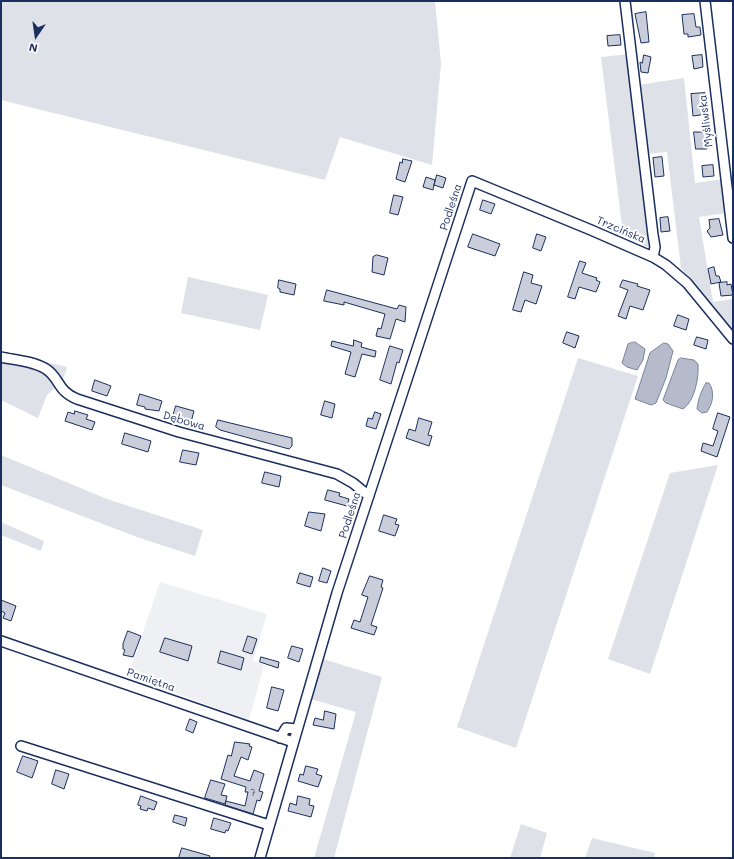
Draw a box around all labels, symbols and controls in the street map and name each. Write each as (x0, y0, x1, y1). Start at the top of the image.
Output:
north arrow (16, 16, 56, 56)
text: N (27, 40, 39, 56)
street label: Myśliwska (696, 94, 716, 148)
street label: Podleśna (437, 182, 465, 232)
street label: Trzcińska (595, 214, 647, 246)
street label: Dębowa (161, 409, 207, 433)
street label: Podleśna (336, 490, 364, 540)
street label: Pamiętna (125, 666, 177, 694)
house number: 7 (250, 788, 256, 798)

